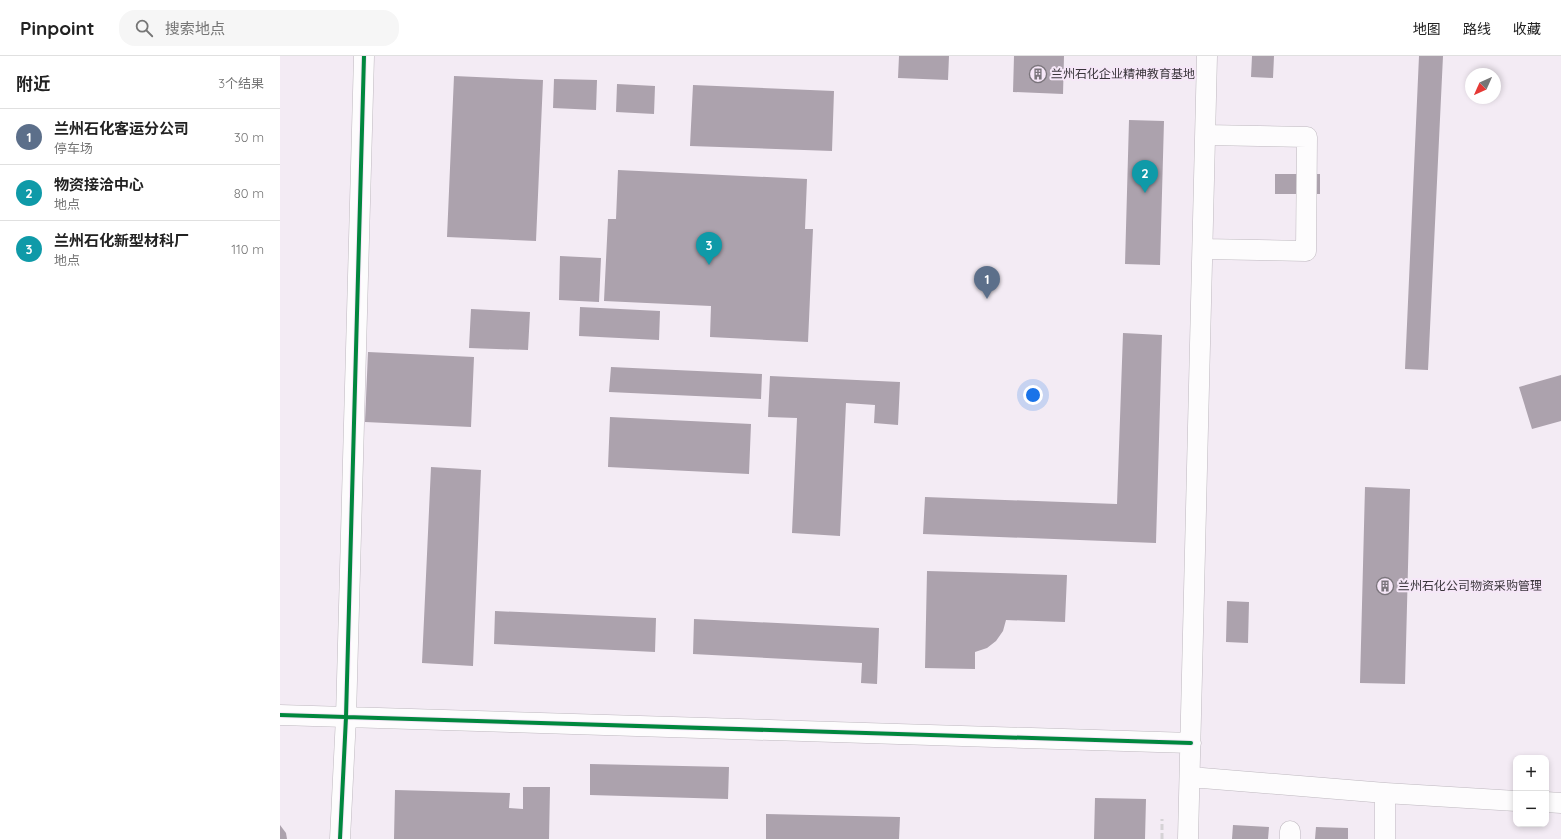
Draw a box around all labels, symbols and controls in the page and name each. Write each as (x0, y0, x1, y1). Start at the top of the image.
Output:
search box (119, 10, 399, 46)
text: Pinpoint (20, 16, 95, 40)
icon: search (133, 17, 155, 39)
text: 搜索地点 (165, 19, 225, 38)
text: 地图 (1413, 20, 1441, 38)
text: 路线 (1463, 20, 1491, 38)
text: 收藏 (1513, 20, 1541, 38)
building icon: 兰州石化企业精神教育基地 (1028, 64, 1048, 84)
place label: 兰州石化企业精神教育基地 (1051, 66, 1195, 81)
north arrow (1465, 68, 1501, 104)
text: 附近 (16, 73, 50, 94)
text: 3个结果 (218, 75, 264, 91)
text: 兰州石化客运分公司 (54, 119, 189, 138)
text: 1 (26, 129, 32, 145)
text: 30 m (234, 129, 264, 145)
text: 停车场 (54, 140, 93, 156)
pin: 2 (1132, 160, 1158, 193)
text: 物资接洽中心 (54, 175, 144, 194)
text: 2 (25, 185, 33, 201)
text: 80 m (234, 185, 264, 201)
text: 地点 (54, 196, 80, 212)
text: 兰州石化新型材科厂 (54, 231, 189, 250)
pin: 3 (696, 232, 722, 265)
text: 3 (26, 241, 32, 257)
text: 110 m (231, 241, 264, 257)
text: 地点 (54, 252, 80, 268)
pin: 1 (974, 266, 1000, 299)
your location (1023, 385, 1043, 405)
building icon: 兰州石化公司物资采购管理 (1375, 576, 1395, 596)
place label: 兰州石化公司物资采购管理 (1398, 578, 1542, 593)
map controls (1513, 755, 1549, 827)
button: + (1513, 755, 1549, 791)
button: − (1513, 791, 1549, 827)

